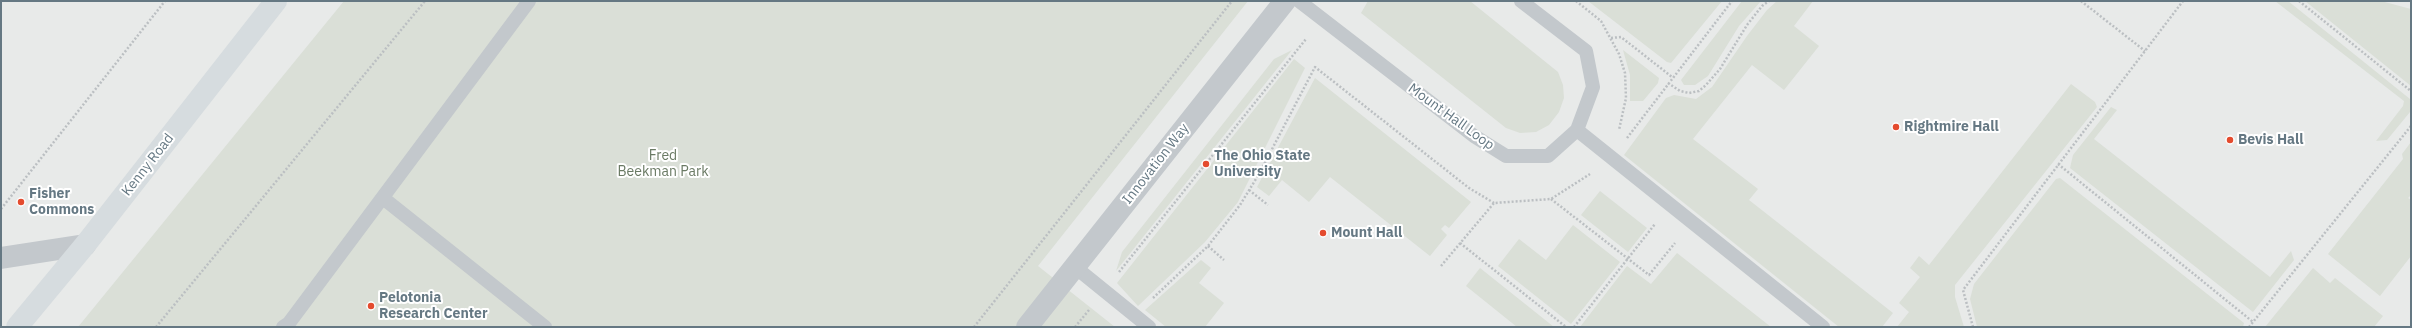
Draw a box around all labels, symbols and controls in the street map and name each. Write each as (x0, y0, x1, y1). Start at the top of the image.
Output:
street label: Mount Hall Loop (1405, 80, 1497, 154)
place label: Rightmire Hall (1904, 119, 1999, 135)
street label: Innovation Way (1119, 120, 1193, 208)
marker: Rightmire Hall (1891, 122, 1901, 132)
street label: Kenny Road (118, 130, 178, 200)
place label: Bevis Hall (2238, 132, 2303, 148)
marker: Bevis Hall (2225, 135, 2235, 145)
park label: Fred Beekman Park (617, 148, 709, 180)
place label: The Ohio State University (1214, 148, 1310, 180)
marker: The Ohio State University (1201, 159, 1211, 169)
place label: Fisher Commons (29, 186, 94, 218)
marker: Fisher Commons (16, 197, 26, 207)
place label: Mount Hall (1331, 225, 1402, 241)
marker: Mount Hall (1318, 228, 1328, 238)
place label: Pelotonia Research Center (379, 290, 488, 322)
marker: Pelotonia Research Center (366, 301, 376, 311)

